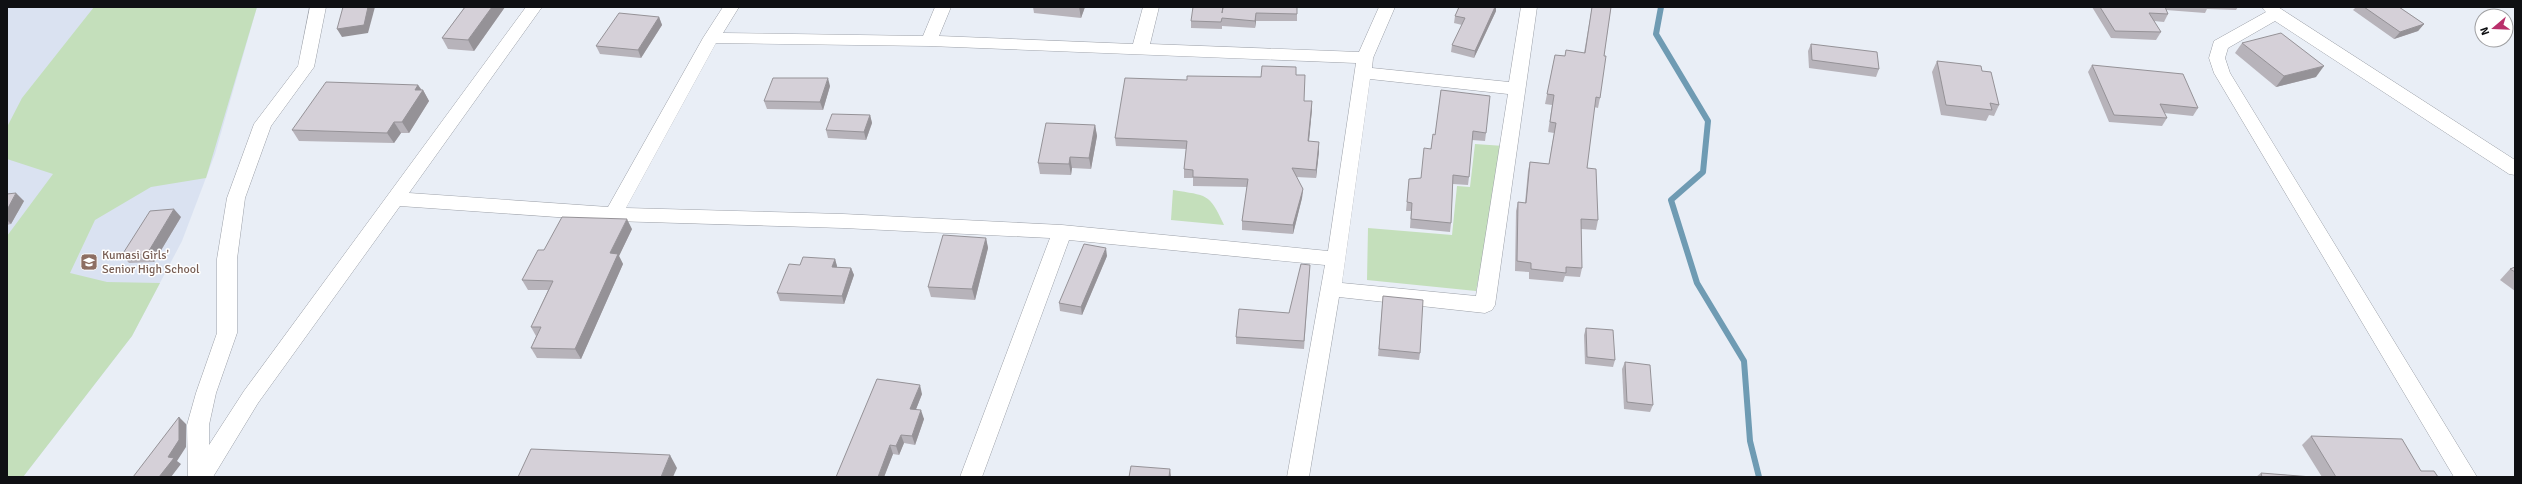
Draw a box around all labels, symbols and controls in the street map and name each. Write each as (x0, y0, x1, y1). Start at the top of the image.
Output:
north arrow (2474, 8, 2514, 48)
text: N (2478, 25, 2492, 37)
place label: Kumasi Girls' Senior High School (102, 248, 200, 277)
school or university icon: Kumasi Girls' Senior High School (79, 252, 99, 272)

